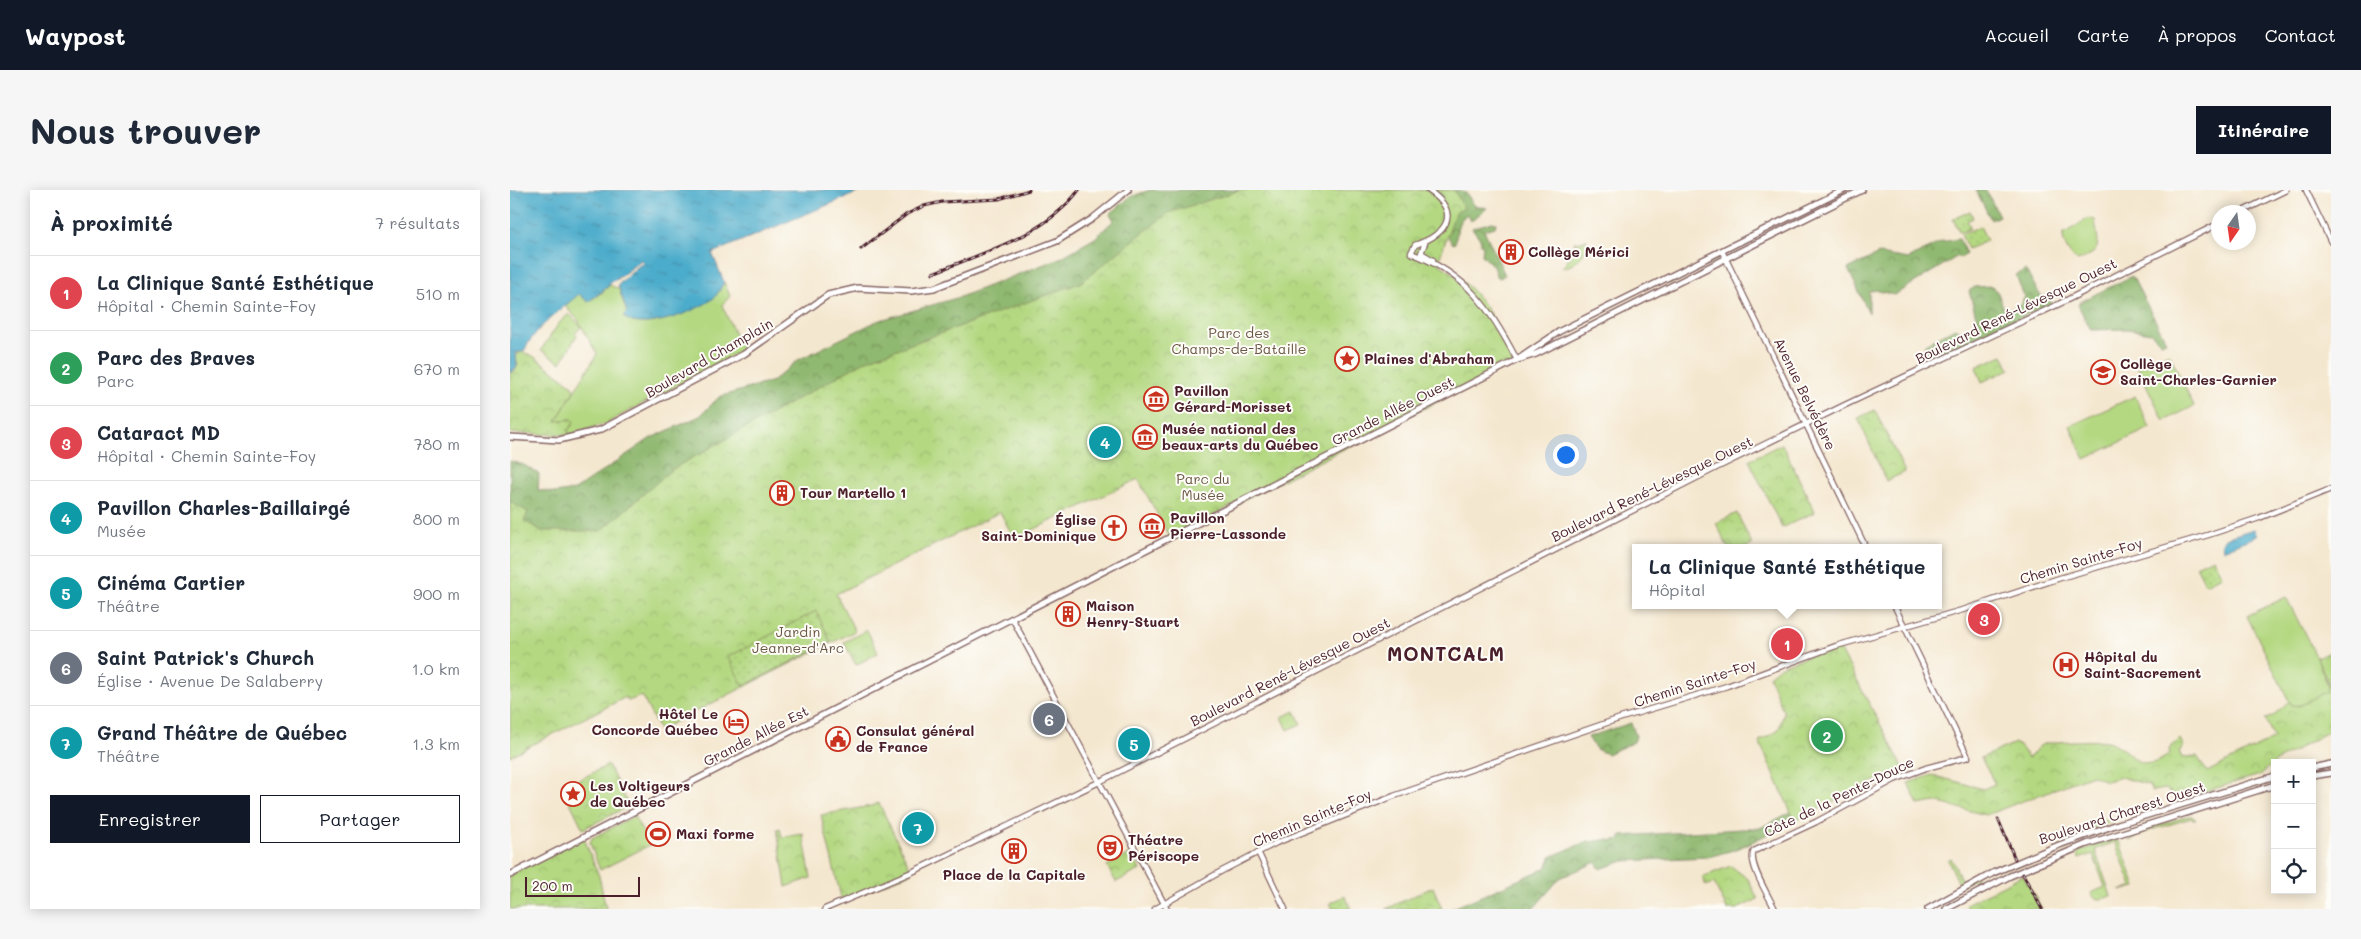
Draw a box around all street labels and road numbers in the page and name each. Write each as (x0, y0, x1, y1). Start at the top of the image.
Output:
street label: Boulevard René-Lévesque Ouest (1912, 253, 2120, 368)
street label: Boulevard Champlain (642, 313, 776, 402)
street label: Avenue Belvédère (1770, 334, 1841, 453)
street label: Grande Allée Ouest (1328, 371, 1457, 450)
street label: Boulevard René-Lévesque Ouest (1548, 431, 1756, 546)
street label: Chemin Sainte-Foy (2017, 533, 2144, 588)
street label: Boulevard René-Lévesque Ouest (1187, 613, 1393, 730)
street label: Chemin Sainte-Foy (1631, 654, 1758, 711)
street label: Grande Allée Est (700, 701, 812, 770)
street label: Côte de la Pente-Douce (1761, 752, 1917, 841)
street label: Boulevard Charest Ouest (2036, 777, 2207, 848)
street label: Chemin Sainte-Foy (1250, 784, 1374, 851)

